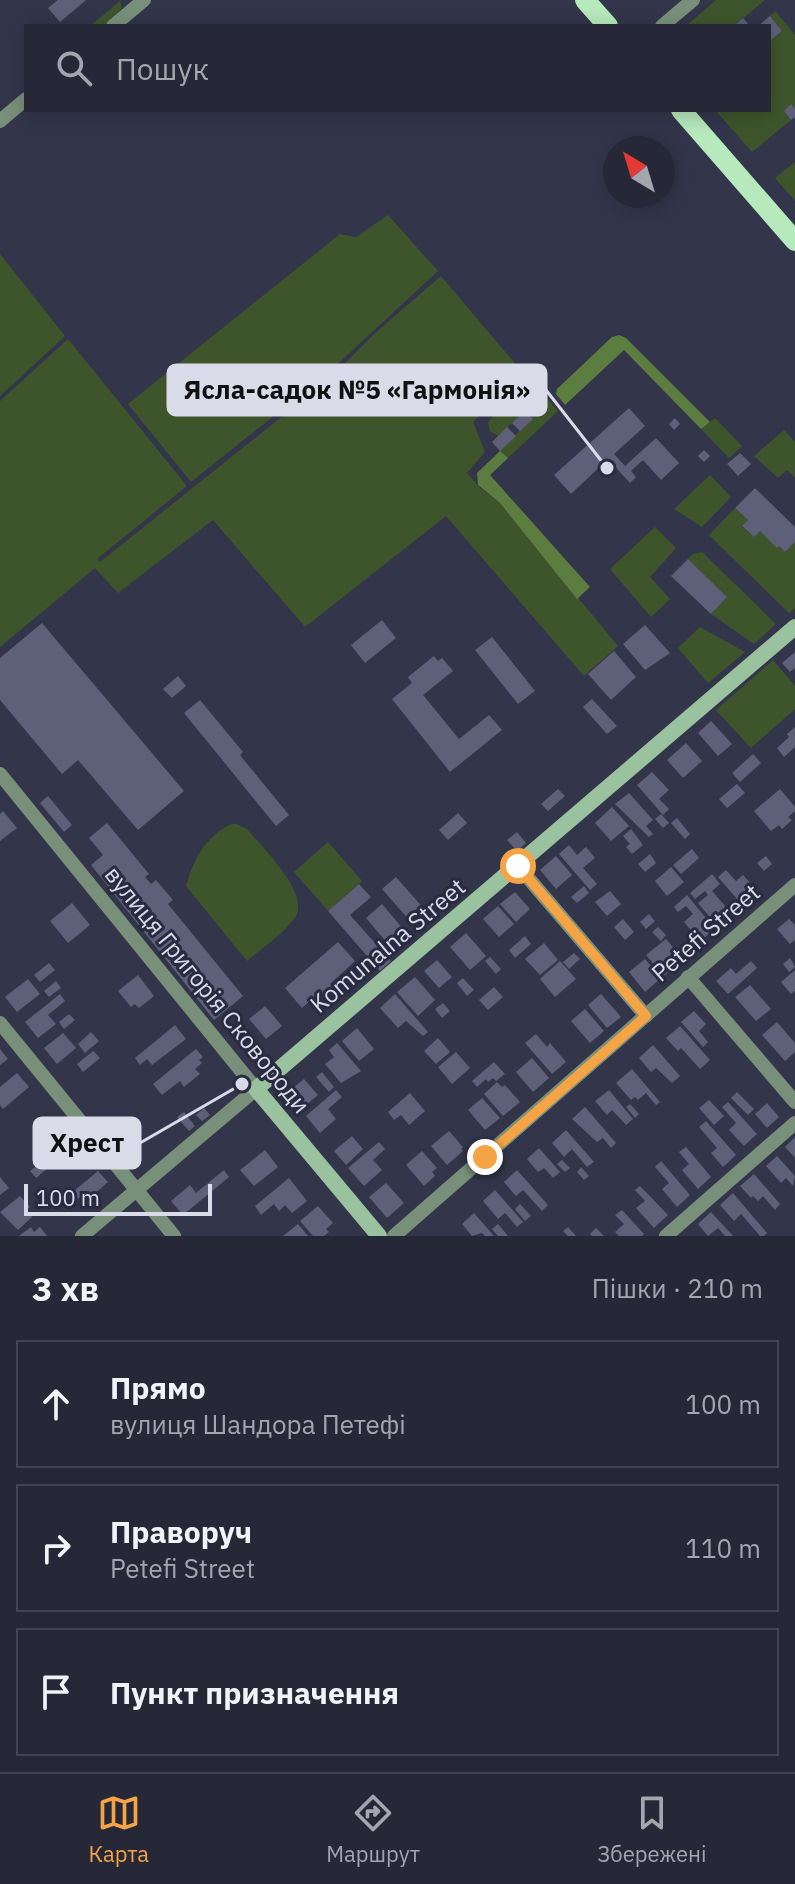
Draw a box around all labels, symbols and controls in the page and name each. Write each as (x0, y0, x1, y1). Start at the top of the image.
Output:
search box (24, 24, 771, 112)
icon: search (52, 46, 96, 90)
text: Пошук (116, 49, 209, 88)
north arrow (603, 136, 675, 208)
callout: Ясла-садок №5 «Гармонія» (168, 365, 546, 415)
text: Ясла-садок №5 «Гармонія» (184, 372, 530, 406)
route start (500, 848, 536, 884)
street label: вулиця Григорія Сковороди (98, 859, 318, 1120)
street label: Komunalna Street (303, 871, 472, 1020)
street label: Petefi Street (644, 876, 766, 988)
callout: Хрест (34, 1118, 140, 1168)
text: Хрест (50, 1125, 124, 1159)
route end (467, 1139, 503, 1175)
scale bar (24, 1180, 212, 1216)
text: 100 m (36, 1183, 100, 1212)
text: 3 хв (32, 1266, 99, 1310)
text: Пішки · 210 m (592, 1271, 763, 1305)
text: Прямо (110, 1368, 206, 1407)
icon: ahead (34, 1382, 78, 1426)
text: 100 m (685, 1387, 761, 1421)
text: вулиця Шандора Петефі (110, 1407, 406, 1441)
text: Праворуч (110, 1512, 252, 1551)
icon: right (34, 1526, 78, 1570)
text: 110 m (685, 1531, 761, 1565)
text: Petefi Street (110, 1551, 255, 1585)
icon: arrive (34, 1670, 78, 1714)
text: Пункт призначення (110, 1673, 399, 1712)
tab: Карта (89, 1791, 149, 1868)
tab: Маршрут (326, 1791, 420, 1868)
tab: Збережені (597, 1791, 706, 1868)

